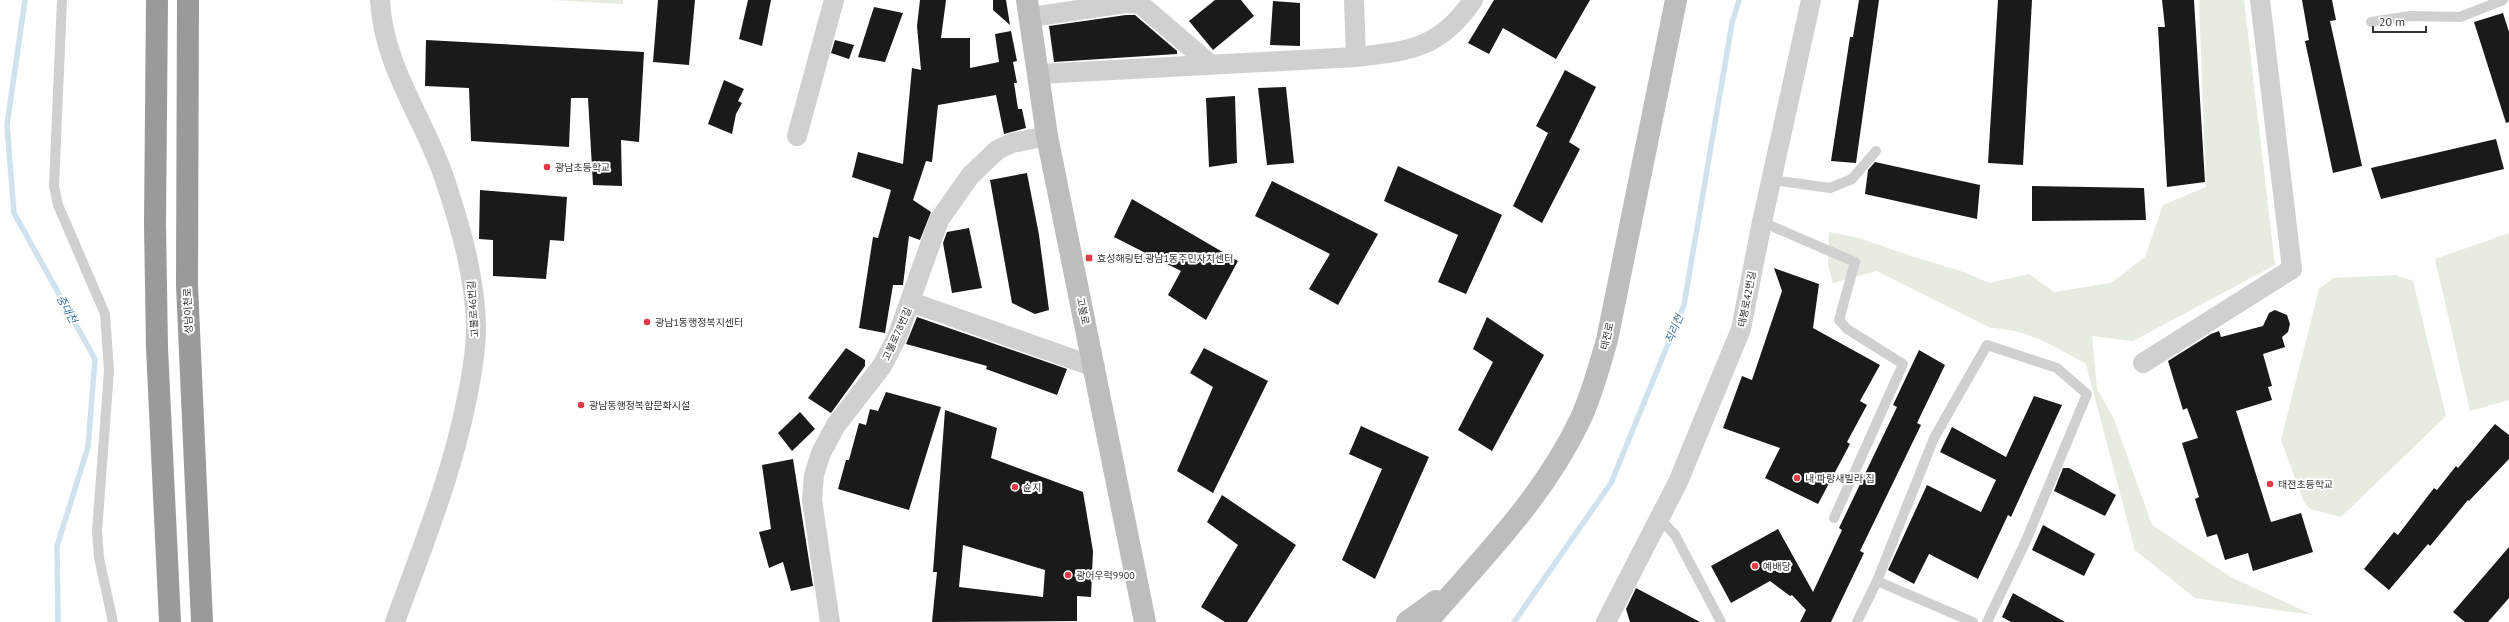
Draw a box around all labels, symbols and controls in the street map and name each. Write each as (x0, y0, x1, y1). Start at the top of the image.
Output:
scale bar (2373, 8, 2426, 34)
text: 20 m (2379, 14, 2405, 29)
place label: 광남초등학교 (555, 161, 610, 174)
marker: 광남초등학교 (542, 162, 552, 172)
place label: 효성해링턴.광남1동주민자치센터 (1097, 252, 1233, 265)
marker: 효성해링턴.광남1동주민자치센터 (1084, 253, 1094, 263)
street label: 태봉로42번길 (1735, 270, 1759, 328)
street label: 고불로46번길 (465, 280, 481, 338)
street label: 성남이천로 (181, 288, 195, 334)
water label: 중대천 (54, 292, 81, 327)
street label: 고불로 (1074, 296, 1092, 326)
street label: 고불로78번길 (879, 305, 915, 363)
water label: 직리천 (1662, 311, 1687, 346)
place label: 광남1동행정복지센터 (655, 316, 743, 329)
marker: 광남1동행정복지센터 (642, 317, 652, 327)
street label: 태전로 (1598, 321, 1616, 351)
place label: 광남동행정복합문화시설 (589, 399, 690, 412)
marker: 광남동행정복합문화시설 (576, 400, 586, 410)
place label: 내 파랑새빌라 집 (1805, 472, 1875, 485)
marker: 내 파랑새빌라 집 (1792, 473, 1802, 483)
place label: 태전초등학교 (2278, 478, 2333, 491)
marker: 태전초등학교 (2265, 479, 2275, 489)
place label: 슌지 (1023, 481, 1041, 494)
marker: 슌지 (1010, 482, 1020, 492)
place label: 예배당 (1763, 560, 1791, 573)
marker: 예배당 (1750, 561, 1760, 571)
place label: 광어우럭9900 (1076, 569, 1135, 582)
marker: 광어우럭9900 (1063, 570, 1073, 580)

